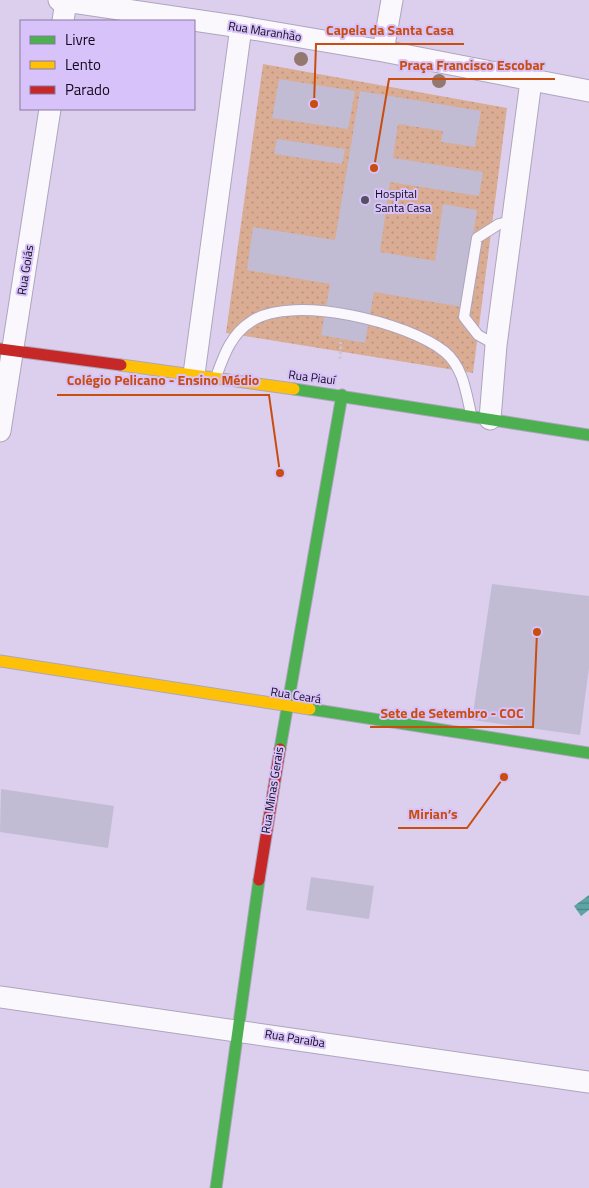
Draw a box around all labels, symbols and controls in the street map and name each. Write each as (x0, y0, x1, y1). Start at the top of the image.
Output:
callout: Capela da Santa Casa (316, 15, 464, 44)
street label: Rua Maranhão (227, 16, 303, 46)
text: Capela da Santa Casa (326, 19, 454, 40)
legend (20, 20, 195, 110)
text: Livre (65, 28, 95, 51)
callout: Praça Francisco Escobar (389, 50, 555, 79)
text: Lento (65, 53, 101, 76)
text: Praça Francisco Escobar (399, 54, 545, 75)
text: Parado (65, 78, 110, 101)
place label: Hospital Santa Casa (375, 184, 431, 217)
marker: Hospital Santa Casa (359, 194, 371, 206)
street label: Rua Goiás (12, 243, 38, 296)
street label: Rua Piauí (287, 365, 338, 389)
callout: Colégio Pelicano - Ensino Médio (57, 366, 269, 395)
text: Colégio Pelicano - Ensino Médio (67, 369, 259, 390)
street label: Rua Ceará (269, 682, 323, 708)
callout: Sete de Setembro - COC (370, 698, 533, 727)
text: Sete de Setembro - COC (380, 702, 524, 723)
street label: Rua Minas Gerais (256, 745, 288, 835)
callout: Mirian’s (398, 799, 467, 828)
text: Mirian’s (408, 803, 458, 824)
street label: Rua Paraíba (264, 1024, 326, 1052)

